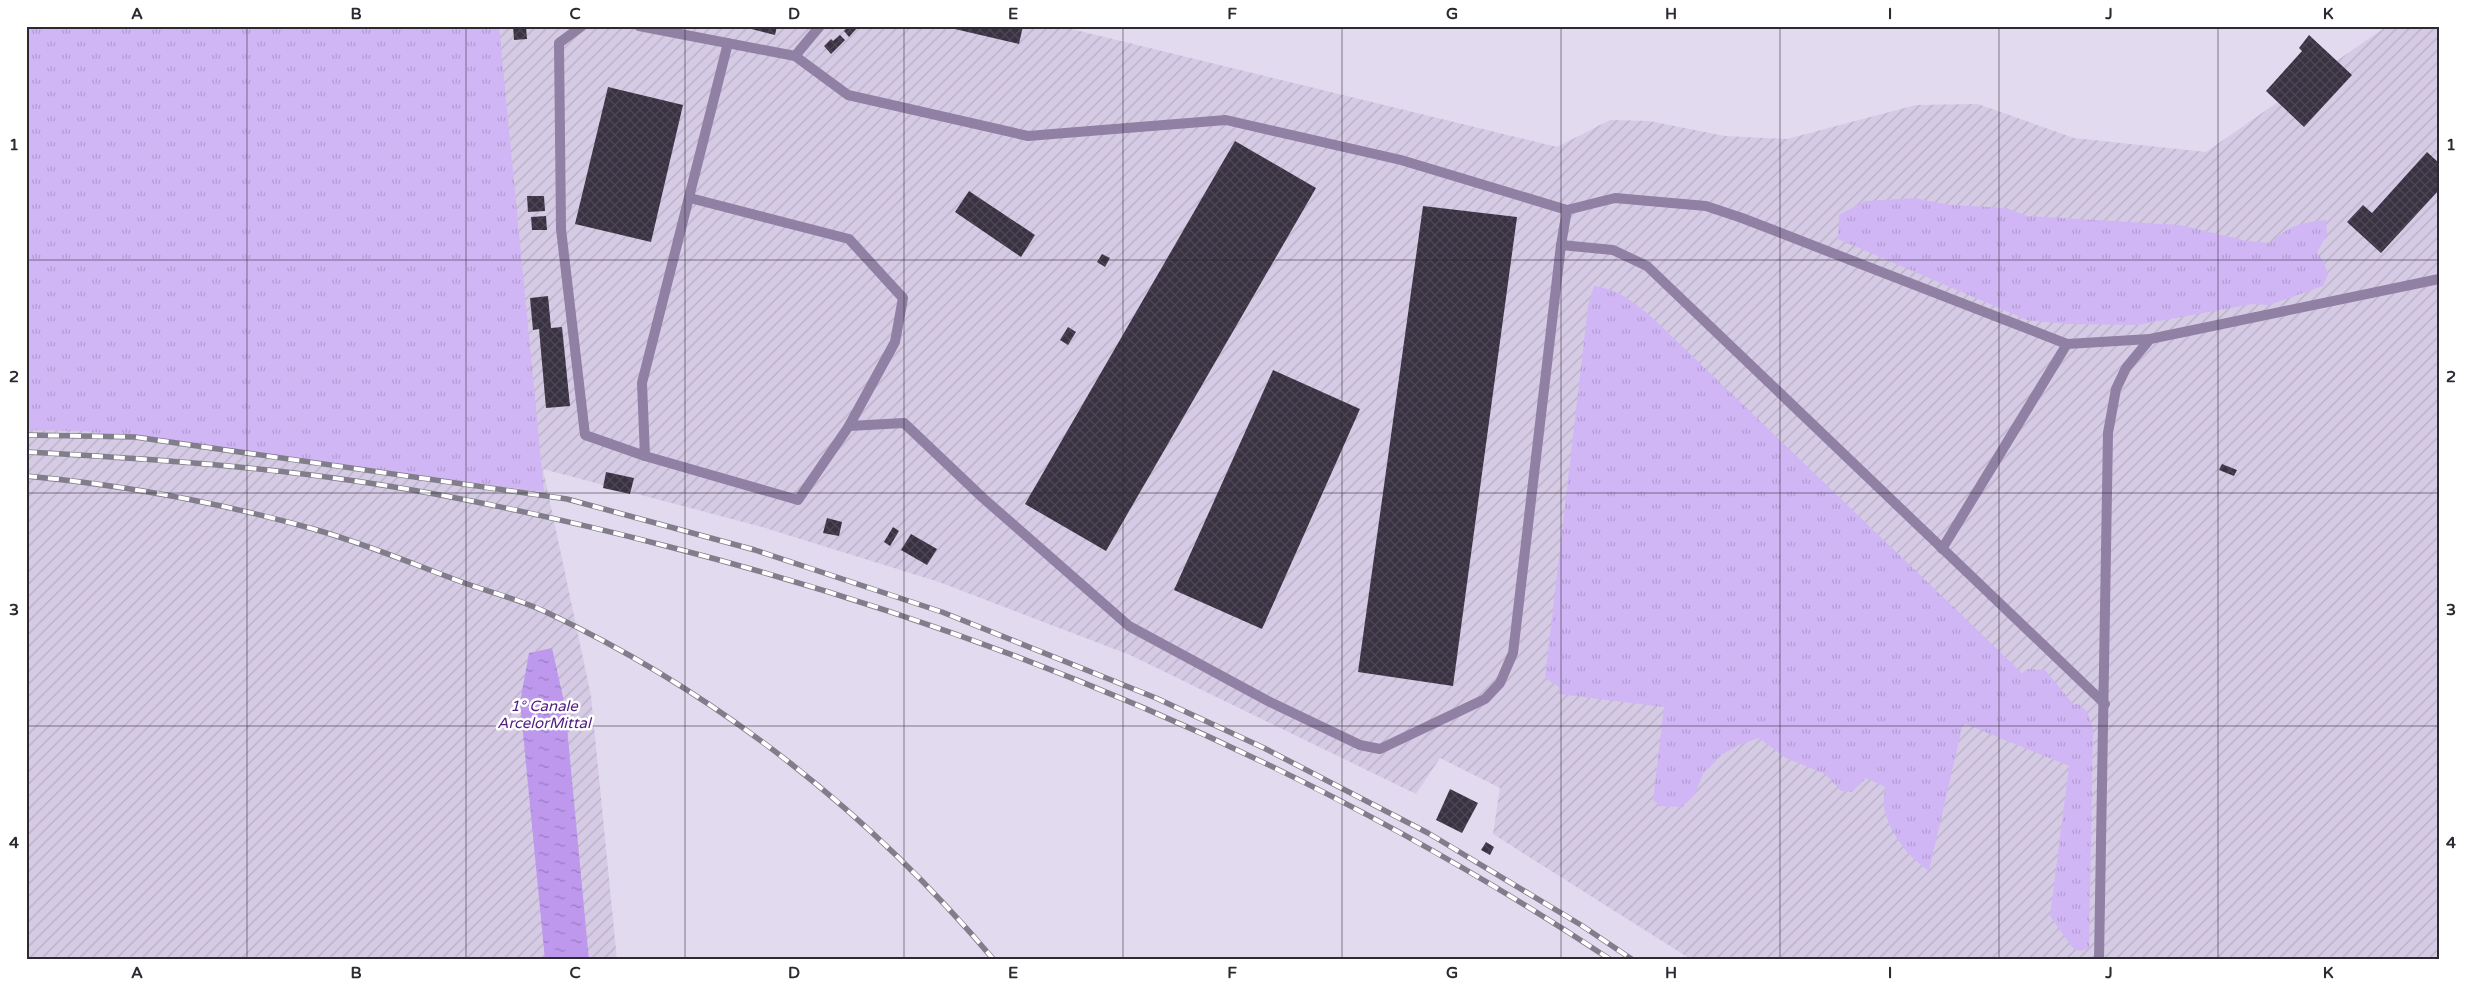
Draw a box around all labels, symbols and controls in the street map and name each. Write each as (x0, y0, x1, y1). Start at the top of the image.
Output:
text: A (131, 4, 143, 24)
text: B (350, 4, 362, 24)
text: C (569, 4, 581, 24)
text: D (788, 4, 800, 24)
text: E (1008, 4, 1018, 24)
text: F (1227, 4, 1237, 24)
text: G (1446, 4, 1458, 24)
text: H (1665, 4, 1677, 24)
text: I (1888, 4, 1892, 24)
text: J (2104, 4, 2113, 24)
text: K (2323, 4, 2334, 24)
text: 1 (9, 135, 19, 155)
text: 1 (2446, 135, 2456, 155)
text: 2 (9, 367, 19, 387)
text: 2 (2446, 367, 2456, 387)
text: 3 (9, 600, 19, 620)
text: 3 (2446, 600, 2456, 620)
water label: 1° Canale ArcelorMittal (497, 697, 593, 732)
text: 4 (9, 833, 19, 853)
text: 4 (2446, 833, 2456, 853)
text: A (131, 963, 143, 983)
text: B (350, 963, 362, 983)
text: C (569, 963, 581, 983)
text: D (788, 963, 800, 983)
text: E (1008, 963, 1018, 983)
text: F (1227, 963, 1237, 983)
text: G (1446, 963, 1458, 983)
text: H (1665, 963, 1677, 983)
text: I (1888, 963, 1892, 983)
text: J (2104, 963, 2113, 983)
text: K (2323, 963, 2334, 983)

